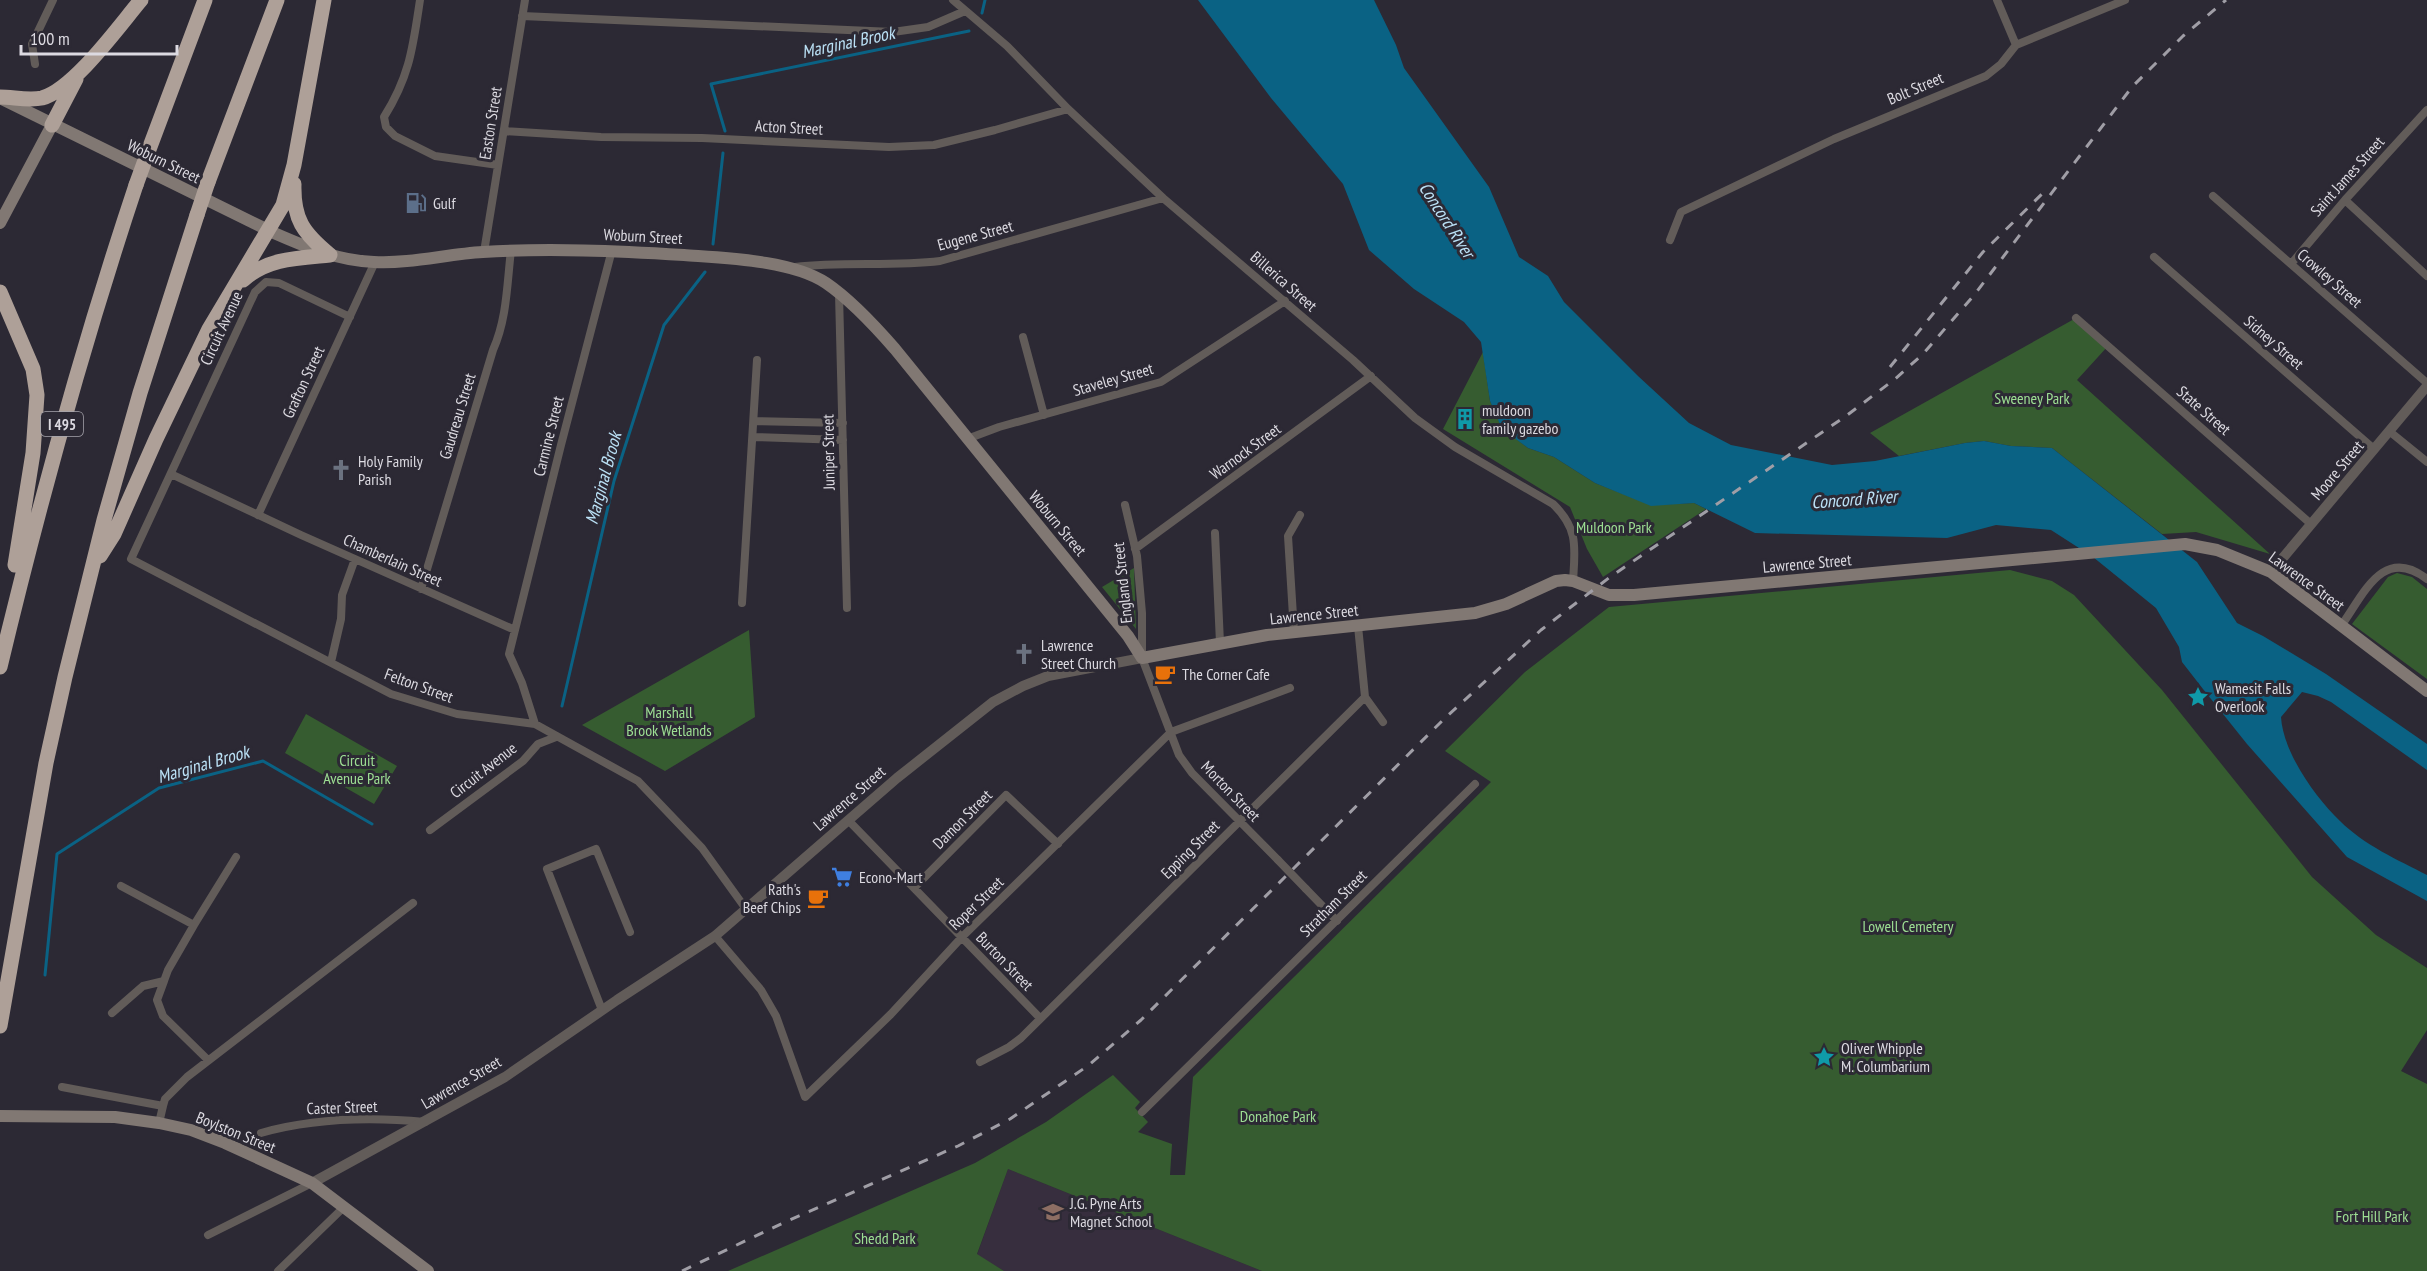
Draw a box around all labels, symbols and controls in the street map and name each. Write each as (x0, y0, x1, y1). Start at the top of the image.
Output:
scale bar (21, 18, 177, 56)
water label: Marginal Brook (799, 21, 898, 63)
text: 100 m (30, 27, 70, 50)
street label: Bolt Street (1884, 67, 1947, 109)
street label: Easton Street (474, 85, 506, 161)
street label: Acton Street (755, 115, 824, 139)
street label: Saint James Street (2306, 131, 2389, 220)
street label: Woburn Street (124, 135, 204, 188)
water label: Concord River (1414, 178, 1482, 265)
fuel station icon: Gulf (404, 191, 428, 215)
place label: Gulf (433, 193, 457, 213)
street label: Eugene Street (935, 215, 1016, 255)
street label: Woburn Street (603, 224, 684, 248)
street label: Crowley Street (2293, 244, 2367, 312)
street label: Billerica Street (1247, 247, 1322, 316)
street label: Circuit Avenue (195, 288, 247, 368)
street label: Sidney Street (2240, 311, 2308, 374)
street label: Grafton Street (278, 342, 329, 421)
street label: Staveley Street (1071, 358, 1156, 400)
street label: Gaudreau Street (434, 370, 480, 461)
street label: State Street (2173, 381, 2236, 439)
park label: Sweeney Park (1994, 388, 2070, 408)
street label: Carmine Street (528, 393, 568, 478)
place label: muldoon family gazebo (1482, 400, 1559, 438)
building icon: muldoon family gazebo (1453, 407, 1477, 431)
road number: I 495 (41, 412, 83, 436)
street label: Juniper Street (817, 413, 839, 491)
street label: Warnock Street (1206, 418, 1285, 483)
water label: Marginal Brook (580, 428, 627, 527)
street label: Moore Street (2306, 436, 2368, 504)
place label: Holy Family Parish (358, 451, 423, 489)
church icon: Holy Family Parish (329, 458, 353, 482)
water label: Concord River (1810, 484, 1901, 513)
street label: Woburn Street (1025, 486, 1091, 560)
park label: Muldoon Park (1576, 517, 1653, 537)
street label: Chamberlain Street (340, 529, 446, 591)
street label: England Street (1108, 541, 1136, 625)
street label: Lawrence Street (2265, 547, 2349, 616)
street label: Lawrence Street (1762, 549, 1853, 577)
street label: Lawrence Street (1269, 599, 1360, 629)
place label: Lawrence Street Church (1041, 635, 1116, 673)
church icon: Lawrence Street Church (1012, 642, 1036, 666)
cafe icon: The Corner Cafe (1153, 662, 1177, 686)
street label: Felton Street (382, 663, 457, 707)
place label: The Corner Cafe (1182, 664, 1270, 684)
place label: Wamesit Falls Overlook (2215, 678, 2291, 716)
place icon: Wamesit Falls Overlook (2186, 685, 2210, 709)
park label: Marshall Brook Wetlands (626, 702, 712, 740)
street label: Circuit Avenue (446, 738, 520, 802)
water label: Marginal Brook (154, 739, 253, 788)
park label: Circuit Avenue Park (323, 750, 392, 788)
street label: Morton Street (1197, 757, 1265, 826)
street label: Lawrence Street (809, 761, 890, 835)
street label: Damon Street (928, 785, 996, 853)
street label: Epping Street (1157, 815, 1224, 882)
supermarket icon: Econo-Mart (830, 865, 854, 889)
street label: Stratham Street (1295, 865, 1371, 941)
place label: Econo-Mart (859, 867, 923, 887)
street label: Roper Street (944, 872, 1008, 934)
place label: Rath's Beef Chips (743, 879, 801, 917)
cafe icon: Rath's Beef Chips (806, 886, 830, 910)
park label: Lowell Cemetery (1862, 916, 1954, 936)
street label: Burton Street (972, 927, 1038, 995)
place label: Oliver Whipple M. Columbarium (1841, 1038, 1930, 1076)
place icon: Oliver Whipple M. Columbarium (1812, 1045, 1836, 1069)
street label: Lawrence Street (418, 1051, 505, 1113)
street label: Caster Street (306, 1096, 378, 1118)
park label: Donahoe Park (1240, 1106, 1317, 1126)
street label: Boylston Street (193, 1107, 279, 1157)
place label: J.G. Pyne Arts Magnet School (1069, 1193, 1152, 1231)
school or university icon: J.G. Pyne Arts Magnet School (1041, 1200, 1065, 1224)
park label: Fort Hill Park (2336, 1206, 2409, 1226)
park label: Shedd Park (854, 1228, 917, 1248)

